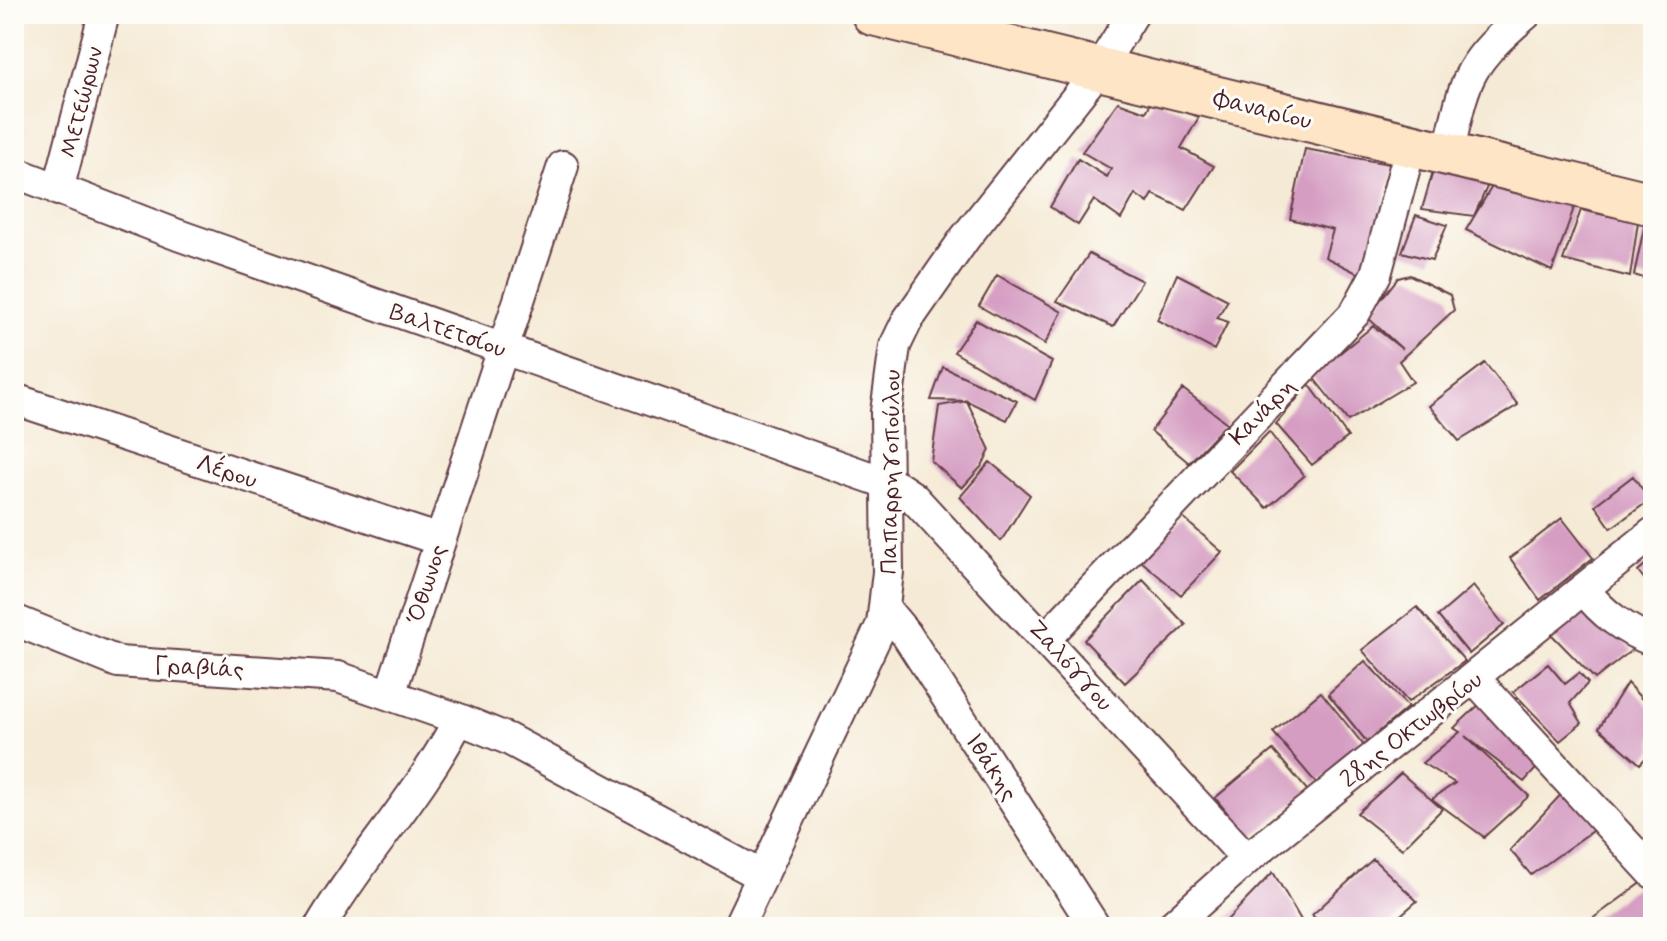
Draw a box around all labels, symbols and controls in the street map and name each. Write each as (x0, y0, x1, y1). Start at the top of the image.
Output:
street label: Μετεώρων (54, 43, 111, 161)
street label: Φαναρίου (1209, 83, 1315, 138)
street label: Βαλτετσίου (385, 297, 510, 366)
street label: Παπαρρηγοπούλου (874, 369, 909, 575)
street label: Κανάρη (1223, 371, 1303, 453)
street label: Λέρου (192, 447, 261, 497)
street label: Όθωνος (400, 541, 455, 628)
street label: Ζαλόγγου (1021, 614, 1119, 718)
street label: Γραβιάς (153, 651, 245, 686)
street label: 28ης Οκτωβρίου (1335, 665, 1489, 795)
street label: Ιθάκης (957, 728, 1024, 808)

